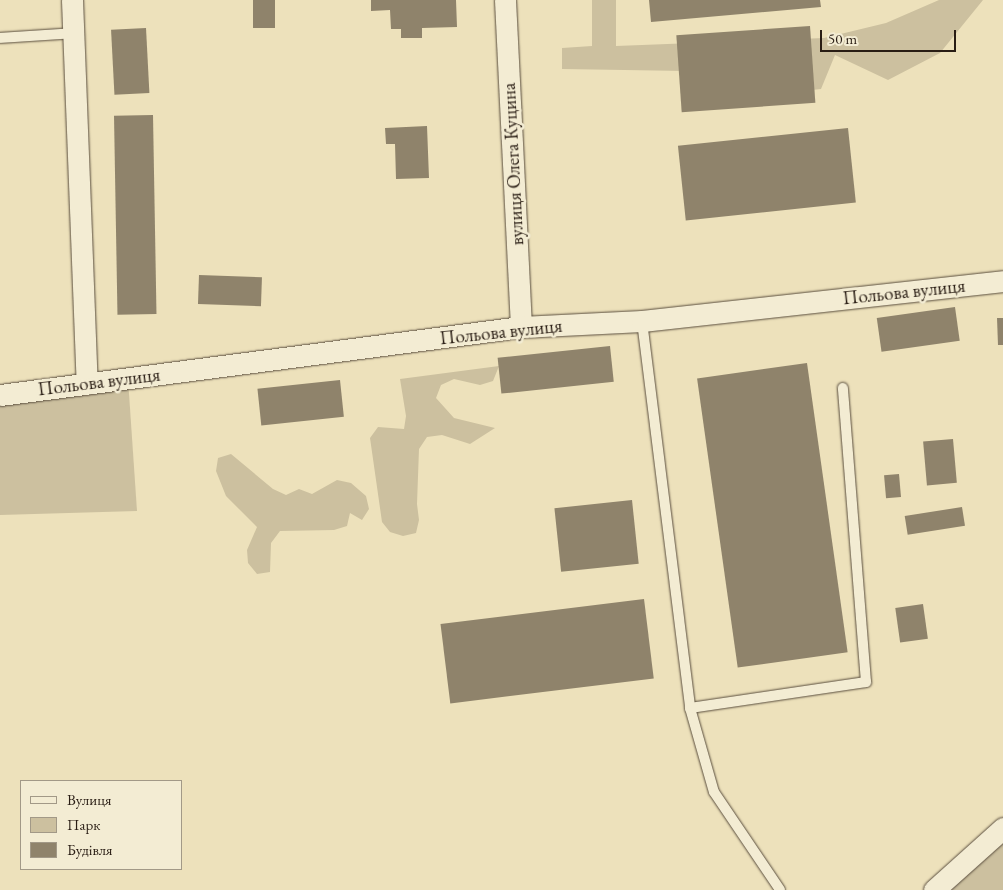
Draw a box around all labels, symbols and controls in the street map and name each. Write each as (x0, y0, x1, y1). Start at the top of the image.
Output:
scale bar (823, 20, 959, 52)
text: 50 m (828, 29, 857, 48)
street label: вулиця Олега Куцина (497, 82, 529, 246)
street label: Польова вулиця (841, 274, 967, 310)
street label: Польова вулиця (438, 314, 564, 350)
street label: Польова вулиця (36, 363, 162, 401)
legend (20, 780, 182, 870)
text: Вулиця (67, 790, 112, 809)
text: Парк (67, 815, 100, 834)
text: Будівля (67, 840, 113, 859)

